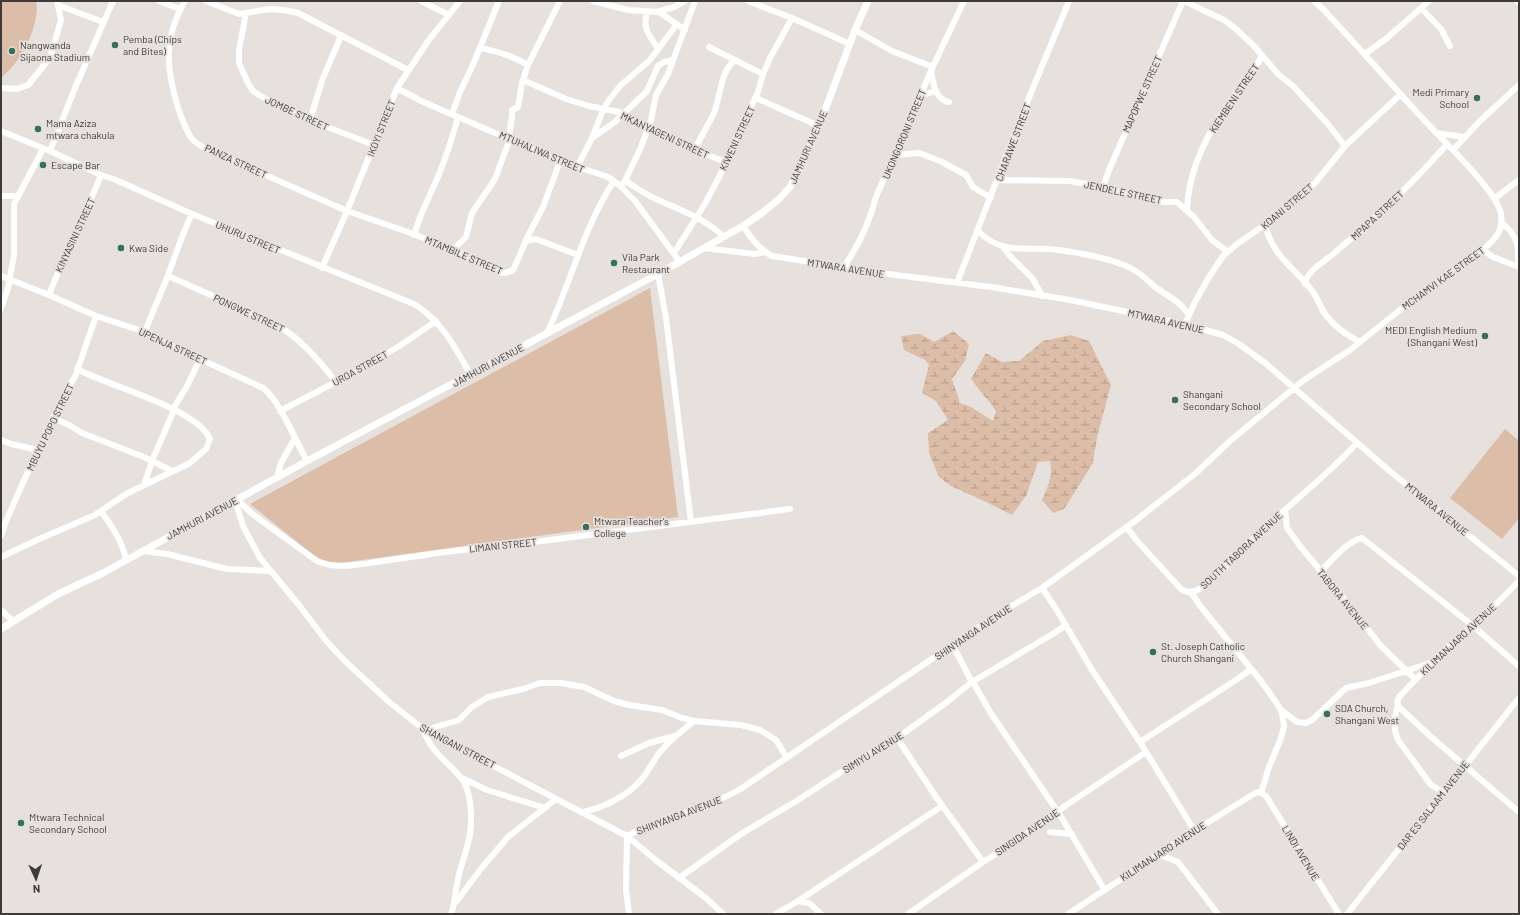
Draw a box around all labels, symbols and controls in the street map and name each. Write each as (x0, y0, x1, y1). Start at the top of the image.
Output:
place label: Pemba (Chips and Bites) (123, 33, 182, 57)
place label: Nangwanda Sijaona Stadium (20, 39, 90, 63)
marker: Pemba (Chips and Bites) (110, 40, 120, 50)
marker: Nangwanda Sijaona Stadium (7, 46, 17, 56)
street label: MAPOPWE STREET (1120, 53, 1165, 134)
street label: KIEMBENI STREET (1206, 61, 1262, 135)
place label: Medi Primary School (1412, 86, 1469, 110)
street label: UKONGORONI STREET (880, 87, 929, 181)
street label: JOMBE STREET (263, 93, 331, 133)
marker: Medi Primary School (1472, 93, 1482, 103)
street label: IKOYI STREET (364, 98, 398, 158)
street label: CHARAWE STREET (993, 101, 1034, 183)
street label: KIWENI STREET (717, 103, 757, 172)
street label: JAMHURI AVENUE (786, 108, 830, 186)
street label: MKANYAGENI STREET (619, 109, 711, 161)
place label: Mama Aziza mtwara chakula (46, 117, 114, 141)
marker: Mama Aziza mtwara chakula (33, 124, 43, 134)
street label: MTUHALIWA STREET (498, 129, 587, 176)
street label: PANZA STREET (203, 141, 269, 181)
place label: Escape Bar (51, 159, 100, 171)
marker: Escape Bar (38, 160, 48, 170)
street label: JENDELE STREET (1083, 178, 1163, 206)
street label: KOANI STREET (1258, 180, 1316, 231)
street label: MPAPA STREET (1348, 187, 1406, 243)
street label: KINYASINI STREET (52, 195, 98, 274)
street label: UHURU STREET (214, 218, 283, 256)
street label: MTAMBILE STREET (423, 233, 505, 277)
place label: Kwa Side (129, 242, 168, 254)
marker: Kwa Side (116, 243, 126, 253)
street label: MCHAMVI KAE STREET (1399, 244, 1487, 312)
place label: Vila Park Restaurant (622, 251, 670, 275)
street label: MTWARA AVENUE (807, 256, 885, 280)
marker: Vila Park Restaurant (609, 258, 619, 268)
street label: PONGWE STREET (212, 291, 287, 335)
street label: MTWARA AVENUE (1127, 306, 1205, 336)
place label: MEDI English Medium (Shangani West) (1385, 324, 1477, 348)
street label: UPENJA STREET (137, 325, 209, 367)
marker: MEDI English Medium (Shangani West) (1480, 331, 1490, 341)
street label: JAMHURI AVENUE (450, 341, 526, 389)
street label: UROA STREET (330, 348, 390, 388)
street label: MBUYU POPO STREET (24, 381, 76, 473)
place label: Shangani Secondary School (1183, 388, 1261, 412)
marker: Shangani Secondary School (1170, 395, 1180, 405)
street label: MTWARA AVENUE (1403, 480, 1471, 538)
street label: JAMHURI AVENUE (164, 494, 240, 542)
street label: SOUTH TABORA AVENUE (1198, 509, 1284, 591)
place label: Mtwara Teacher's College (594, 515, 669, 539)
marker: Mtwara Teacher's College (581, 522, 591, 532)
street label: LIMANI STREET (469, 535, 538, 555)
street label: TABORA AVENUE (1315, 566, 1371, 632)
street label: KILIMANJARO AVENUE (1417, 601, 1499, 677)
street label: SHINYANGA AVENUE (932, 602, 1014, 662)
place label: St. Joseph Catholic Church Shangani (1161, 640, 1245, 664)
marker: St. Joseph Catholic Church Shangani (1148, 647, 1158, 657)
place label: SDA Church, Shangani West (1335, 702, 1399, 726)
marker: SDA Church, Shangani West (1322, 709, 1332, 719)
street label: SHANGANI STREET (418, 721, 498, 771)
street label: SIMIYU AVENUE (841, 729, 905, 775)
street label: DAR ES SALAAM AVENUE (1394, 758, 1472, 852)
street label: SHINYANGA AVENUE (635, 793, 723, 837)
street label: SINGIDA AVENUE (993, 806, 1061, 858)
place label: Mtwara Technical Secondary School (29, 811, 107, 835)
marker: Mtwara Technical Secondary School (16, 818, 26, 828)
street label: KILIMANJARO AVENUE (1118, 819, 1208, 883)
street label: LINDI AVENUE (1280, 823, 1322, 883)
north arrow (16, 859, 56, 899)
text: N (33, 883, 41, 896)

